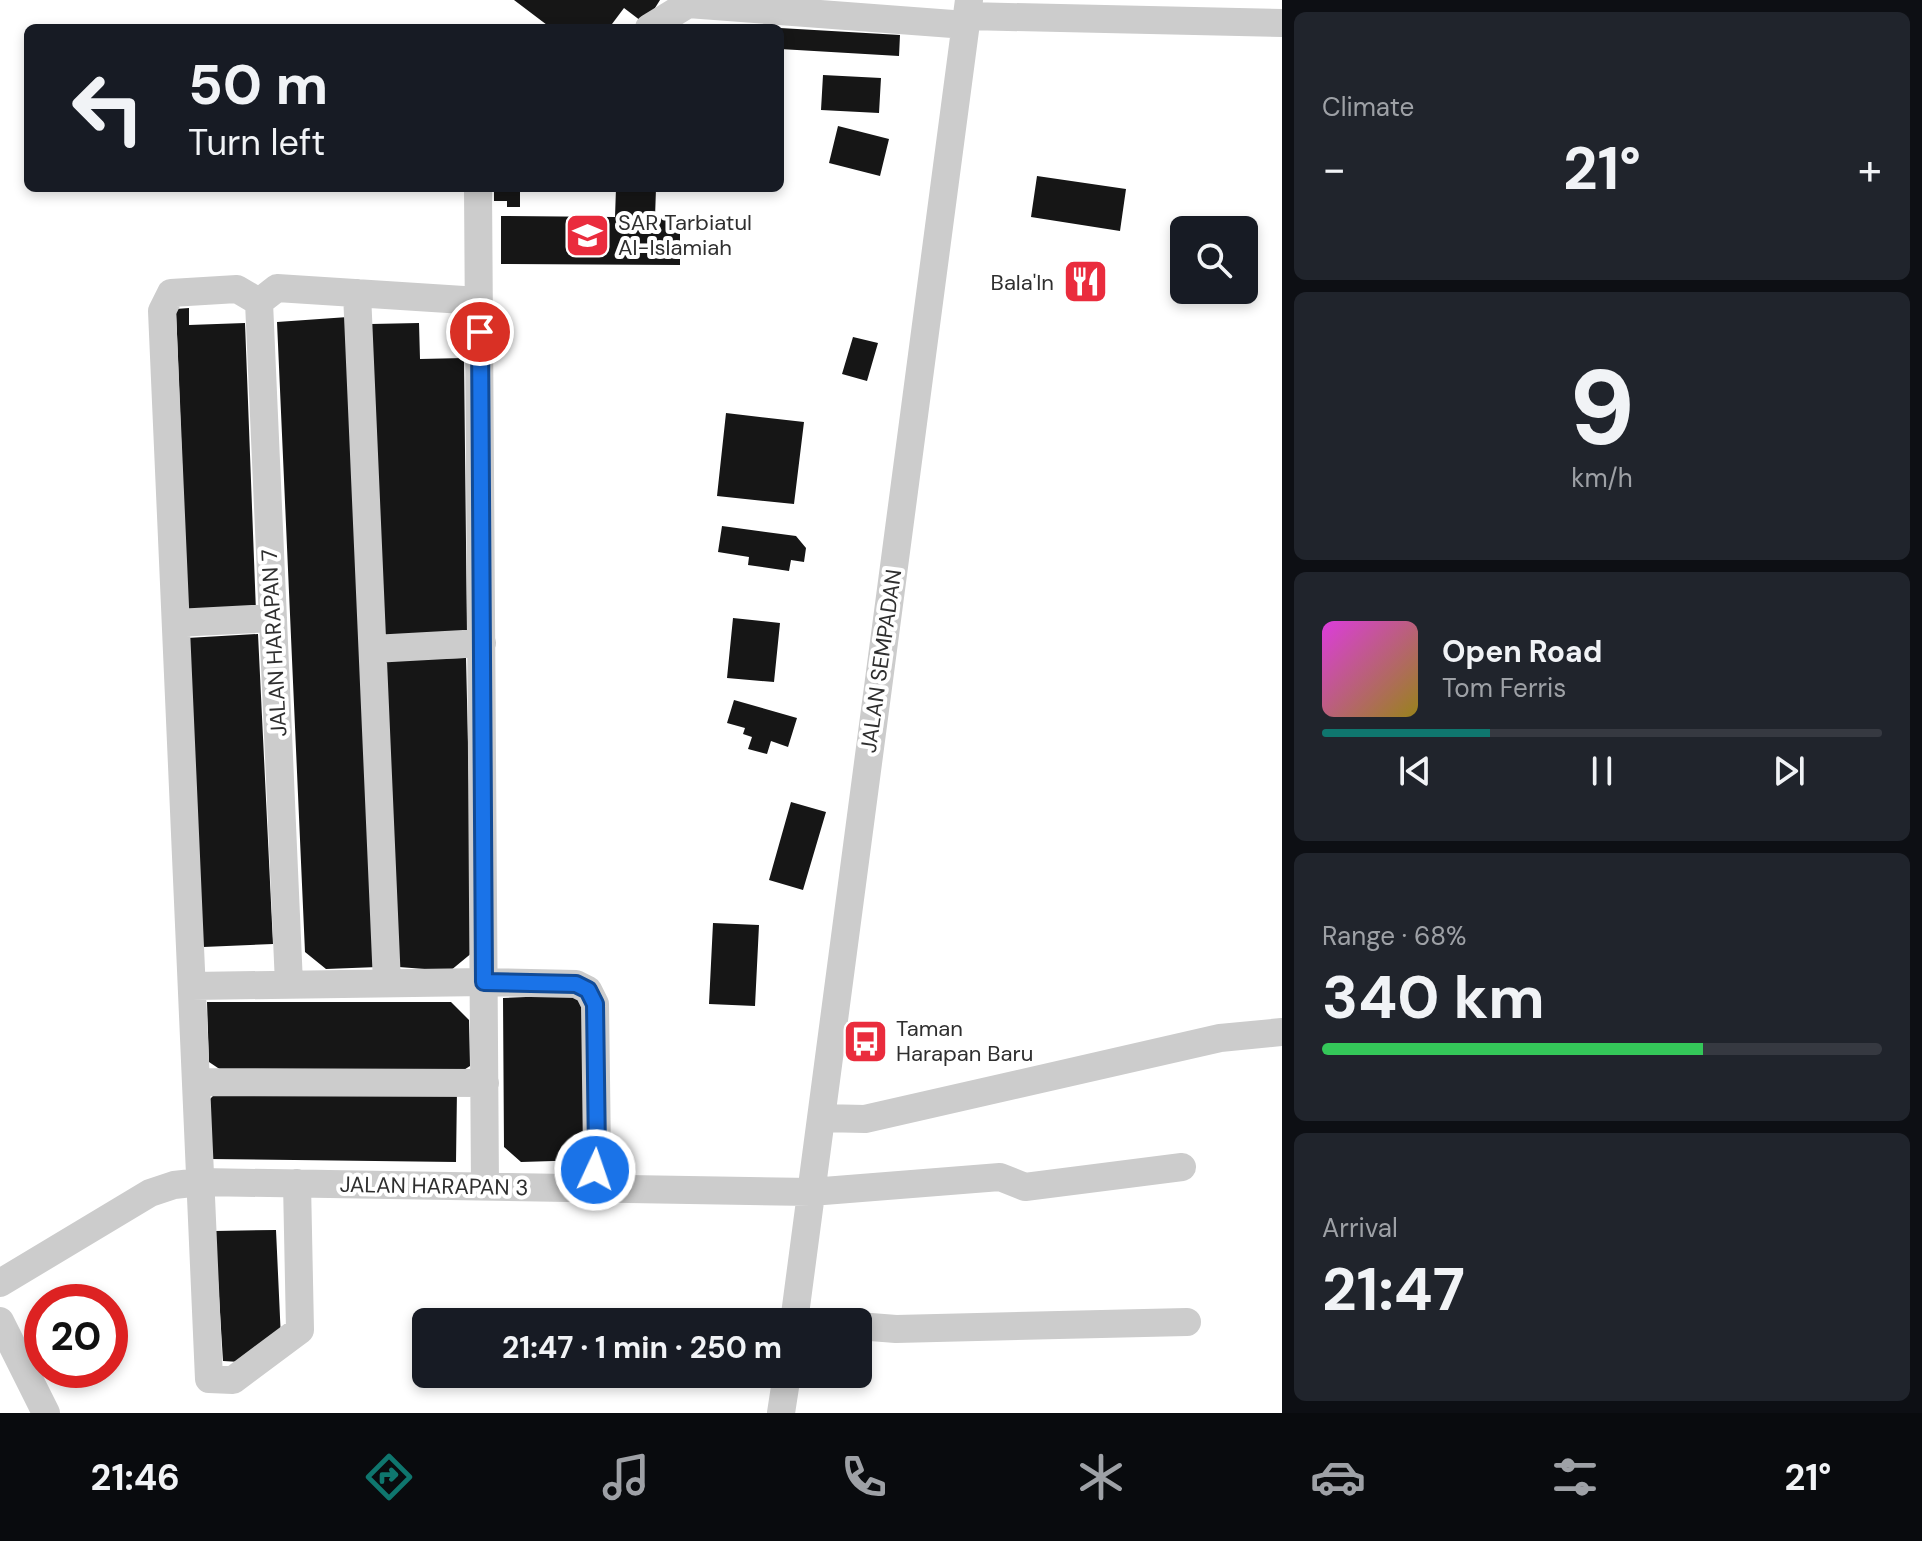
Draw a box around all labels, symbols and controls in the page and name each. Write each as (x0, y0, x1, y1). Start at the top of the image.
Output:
text: 50 m (188, 48, 328, 121)
icon: left (56, 56, 160, 160)
text: Climate (1322, 90, 1414, 124)
text: Turn left (188, 119, 325, 166)
text: 21° (1563, 129, 1641, 208)
text: − (1322, 140, 1346, 198)
text: + (1858, 140, 1882, 198)
place label: SAR Tarbiatul Al-Islamiah (618, 208, 752, 262)
school or university icon: SAR Tarbiatul Al-Islamiah (563, 211, 611, 259)
map controls (1170, 216, 1258, 304)
button: search (1170, 216, 1258, 304)
restaurant icon: Bala'In (1061, 258, 1109, 306)
place label: Bala'In (991, 268, 1054, 297)
pin (446, 298, 514, 366)
icon: arrive (458, 310, 502, 354)
text: 9 (1569, 341, 1635, 476)
text: km/h (1571, 461, 1633, 495)
street label: JALAN HARAPAN 7 (255, 549, 293, 737)
street label: JALAN SEMPADAN (854, 567, 908, 755)
text: Open Road (1442, 632, 1602, 671)
text: Tom Ferris (1442, 671, 1566, 705)
icon: previous (1393, 749, 1437, 793)
icon: pause (1580, 749, 1624, 793)
icon: next (1767, 749, 1811, 793)
text: Range · 68% (1322, 919, 1466, 953)
text: 340 km (1322, 958, 1545, 1037)
place label: Taman Harapan Baru (896, 1014, 1033, 1068)
bus stop icon: Taman Harapan Baru (841, 1017, 889, 1065)
position arrow (553, 1128, 637, 1212)
street label: JALAN HARAPAN 3 (339, 1170, 529, 1202)
text: Arrival (1322, 1211, 1398, 1245)
text: 21:47 (1322, 1250, 1465, 1329)
speed limit sign: 20 (24, 1284, 128, 1388)
text: 21:47 · 1 min · 250 m (502, 1328, 782, 1367)
icon: directions (361, 1449, 417, 1505)
icon: music (598, 1449, 654, 1505)
icon: phone (836, 1449, 892, 1505)
icon: climate (1073, 1449, 1129, 1505)
icon: car (1310, 1449, 1366, 1505)
icon: filters (1547, 1449, 1603, 1505)
text: 21:46 (91, 1454, 180, 1501)
text: 21° (1784, 1454, 1831, 1501)

